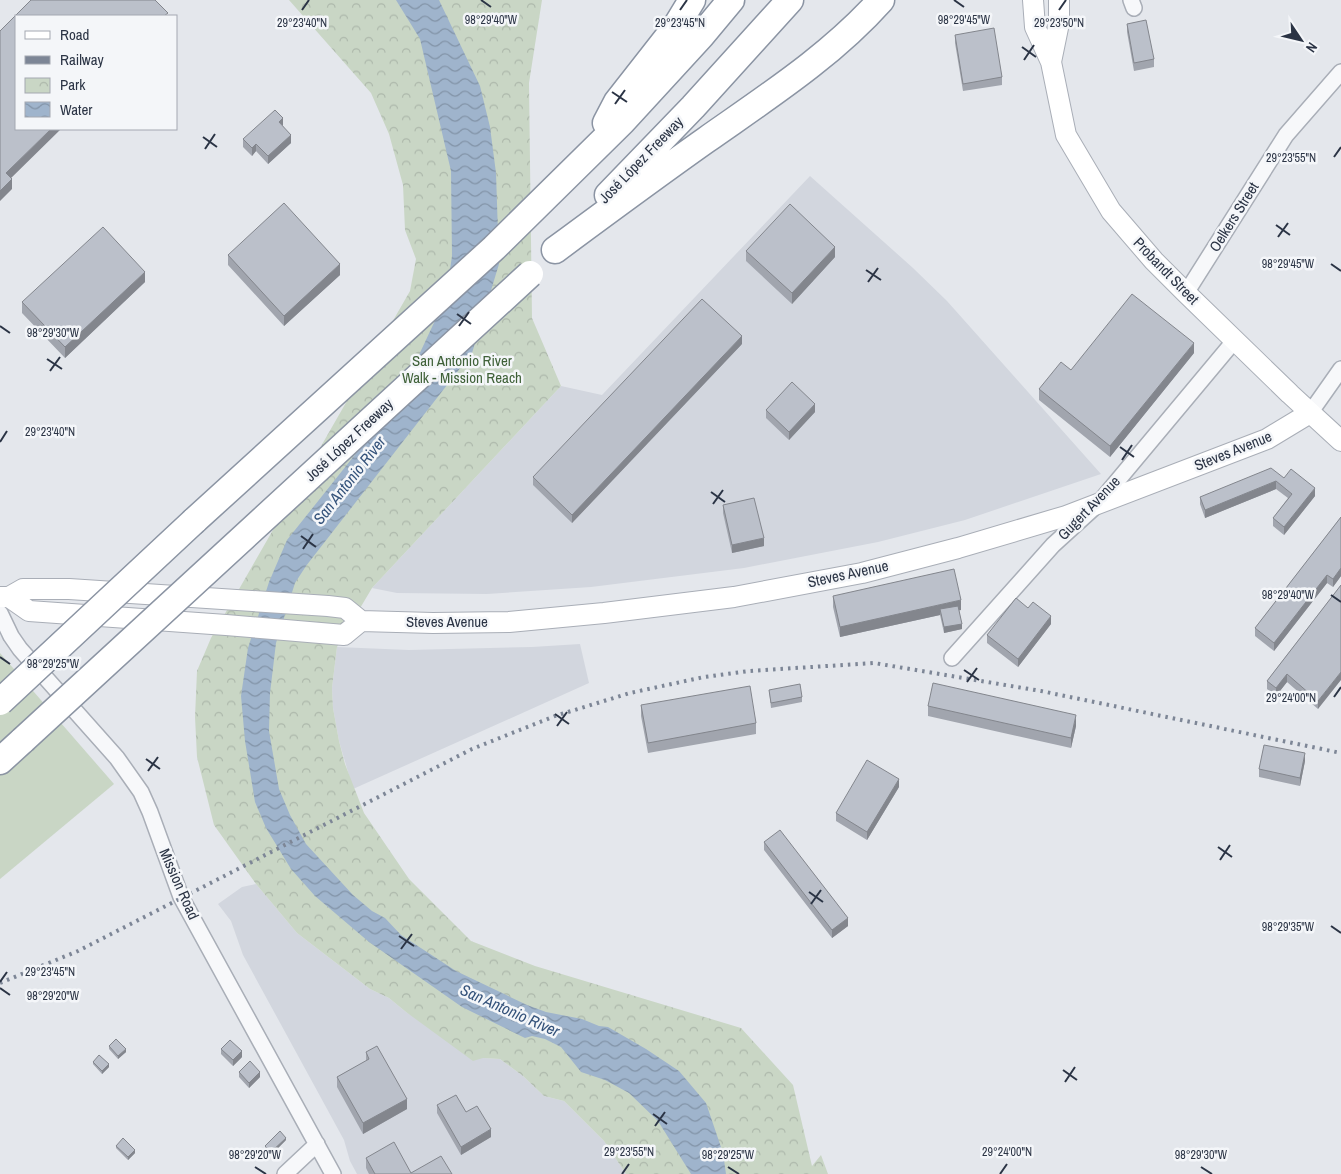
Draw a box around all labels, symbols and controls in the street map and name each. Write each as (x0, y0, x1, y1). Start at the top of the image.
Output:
text: 98°29'40"W (465, 12, 518, 28)
text: 98°29'45"W (938, 12, 991, 28)
legend (15, 15, 178, 130)
text: 29°23'40"N (277, 15, 327, 31)
text: 29°23'45"N (655, 15, 705, 31)
text: 29°23'50"N (1034, 15, 1084, 31)
north arrow (1276, 15, 1326, 65)
text: Road (60, 24, 89, 45)
text: N (1302, 39, 1321, 56)
text: Railway (60, 49, 105, 70)
text: Park (60, 74, 86, 95)
text: Water (60, 99, 92, 120)
street label: José López Freeway (594, 111, 688, 208)
text: 29°23'55"N (1266, 150, 1316, 166)
street label: Oelkers Street (1204, 177, 1264, 256)
street label: Probandt Street (1129, 232, 1204, 309)
text: 98°29'45"W (1262, 256, 1315, 272)
text: 98°29'30"W (27, 325, 80, 341)
park label: San Antonio River Walk - Mission Reach (402, 350, 522, 388)
street label: José López Freeway (300, 393, 398, 486)
text: 29°23'40"N (25, 424, 75, 440)
street label: Steves Avenue (1191, 425, 1275, 476)
water label: San Antonio River (308, 431, 391, 529)
street label: Gugert Avenue (1053, 471, 1125, 544)
street label: Steves Avenue (806, 555, 890, 592)
text: 98°29'40"W (1262, 587, 1315, 603)
street label: Steves Avenue (406, 611, 488, 632)
text: 98°29'25"W (27, 656, 80, 672)
text: 29°24'00"N (1266, 690, 1316, 706)
street label: Mission Road (154, 845, 204, 923)
text: 98°29'35"W (1262, 919, 1315, 935)
text: 29°23'45"N (25, 964, 75, 980)
water label: San Antonio River (457, 978, 564, 1042)
text: 98°29'20"W (27, 988, 80, 1004)
text: 29°23'55"N (604, 1144, 654, 1160)
text: 29°24'00"N (982, 1144, 1032, 1160)
text: 98°29'20"W (229, 1147, 282, 1163)
text: 98°29'25"W (702, 1147, 755, 1163)
text: 98°29'30"W (1175, 1147, 1228, 1163)

